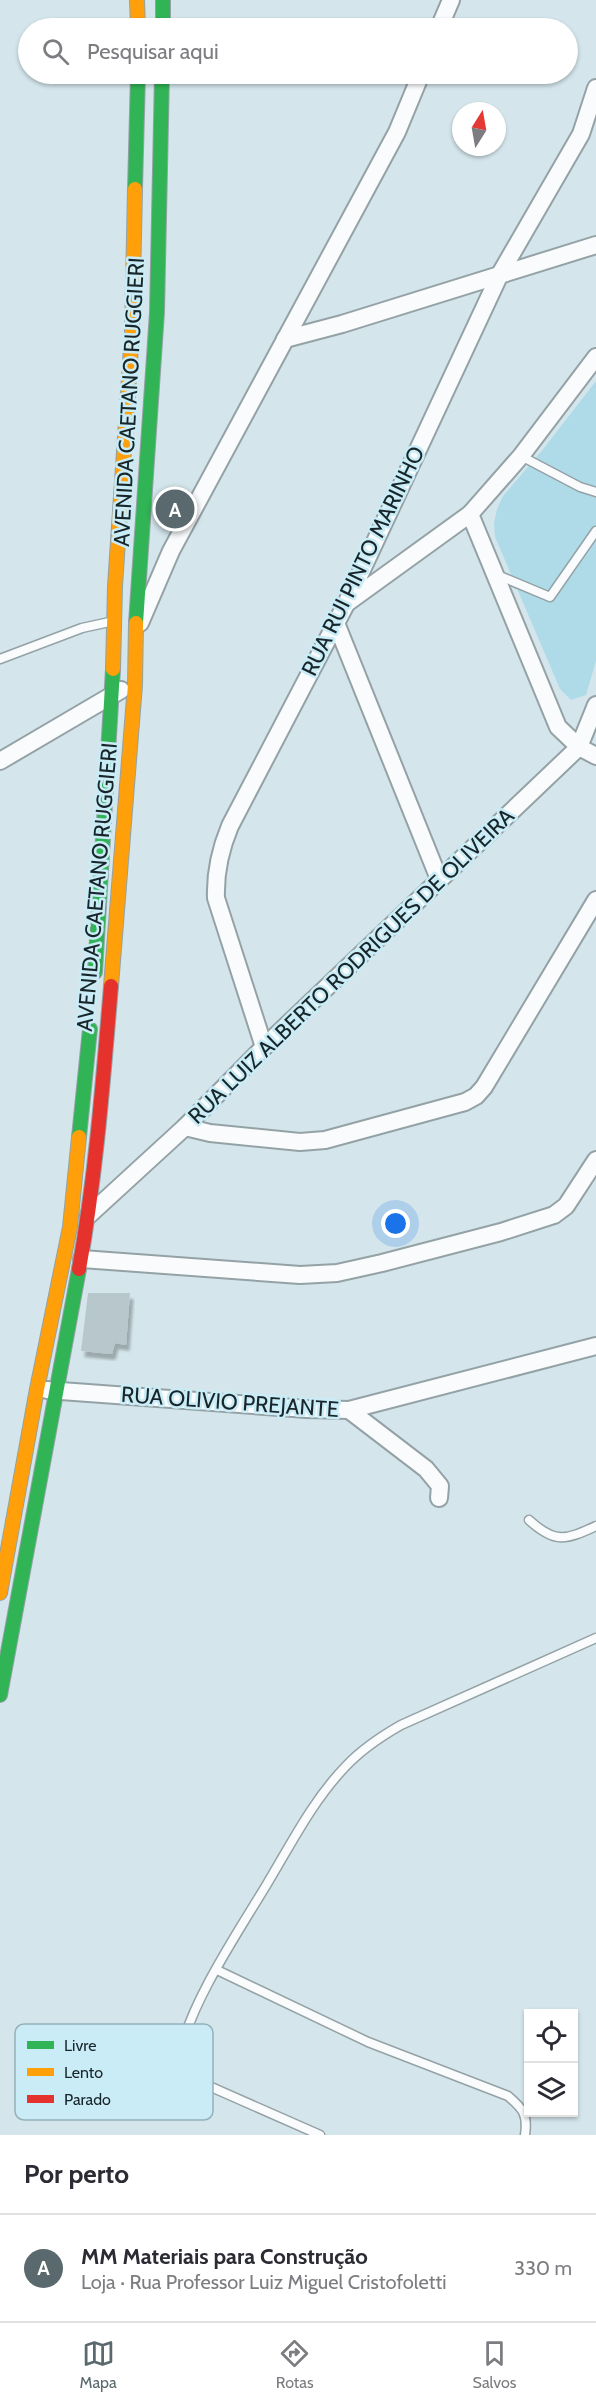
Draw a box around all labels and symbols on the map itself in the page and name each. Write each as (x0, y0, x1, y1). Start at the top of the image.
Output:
north arrow (452, 102, 506, 156)
street label: AVENIDA CAETANO RUGGIERI (108, 257, 150, 547)
street label: RUA RUI PINTO MARINHO (296, 442, 430, 680)
pin: A (156, 486, 195, 532)
street label: AVENIDA CAETANO RUGGIERI (71, 742, 123, 1032)
street label: RUA LUIZ ALBERTO RODRIGUES DE OLIVEIRA (182, 802, 520, 1130)
your location (381, 1209, 410, 1238)
street label: RUA OLIVIO PREJANTE (120, 1381, 340, 1423)
legend (15, 2024, 213, 2120)
text: Livre (64, 2036, 96, 2055)
text: Lento (64, 2063, 103, 2082)
text: Parado (64, 2090, 111, 2109)

